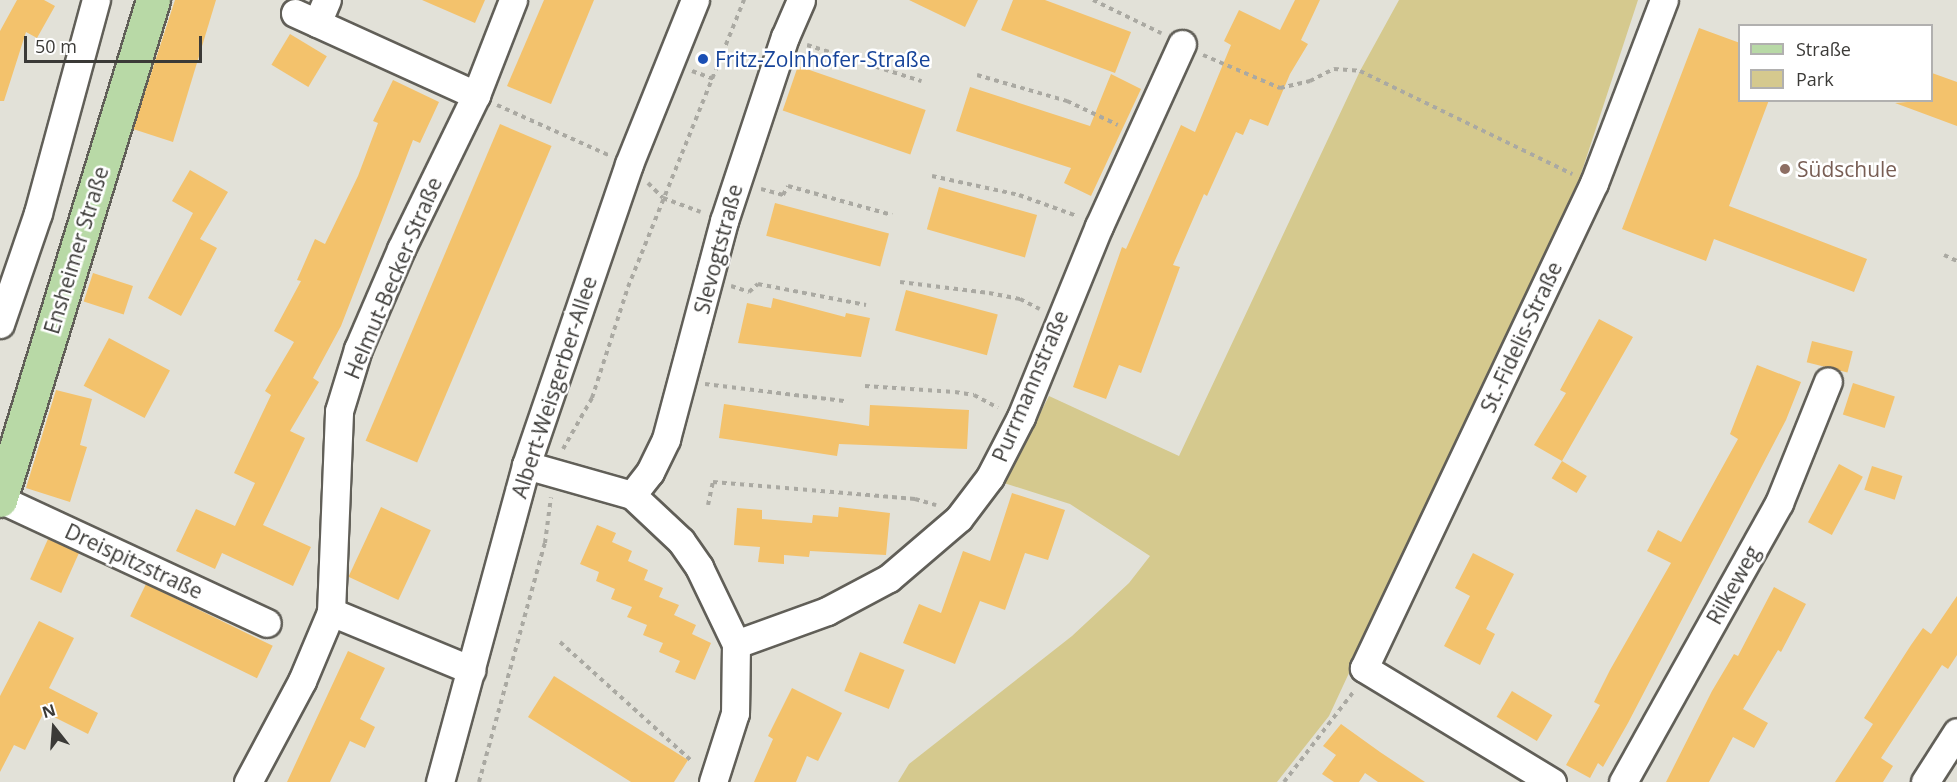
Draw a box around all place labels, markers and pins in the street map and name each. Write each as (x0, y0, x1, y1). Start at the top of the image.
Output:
place label: Fritz-Zolnhofer-Straße (715, 46, 930, 72)
marker: Fritz-Zolnhofer-Straße (696, 52, 710, 66)
place label: Südschule (1797, 156, 1897, 182)
marker: Südschule (1778, 162, 1792, 176)

